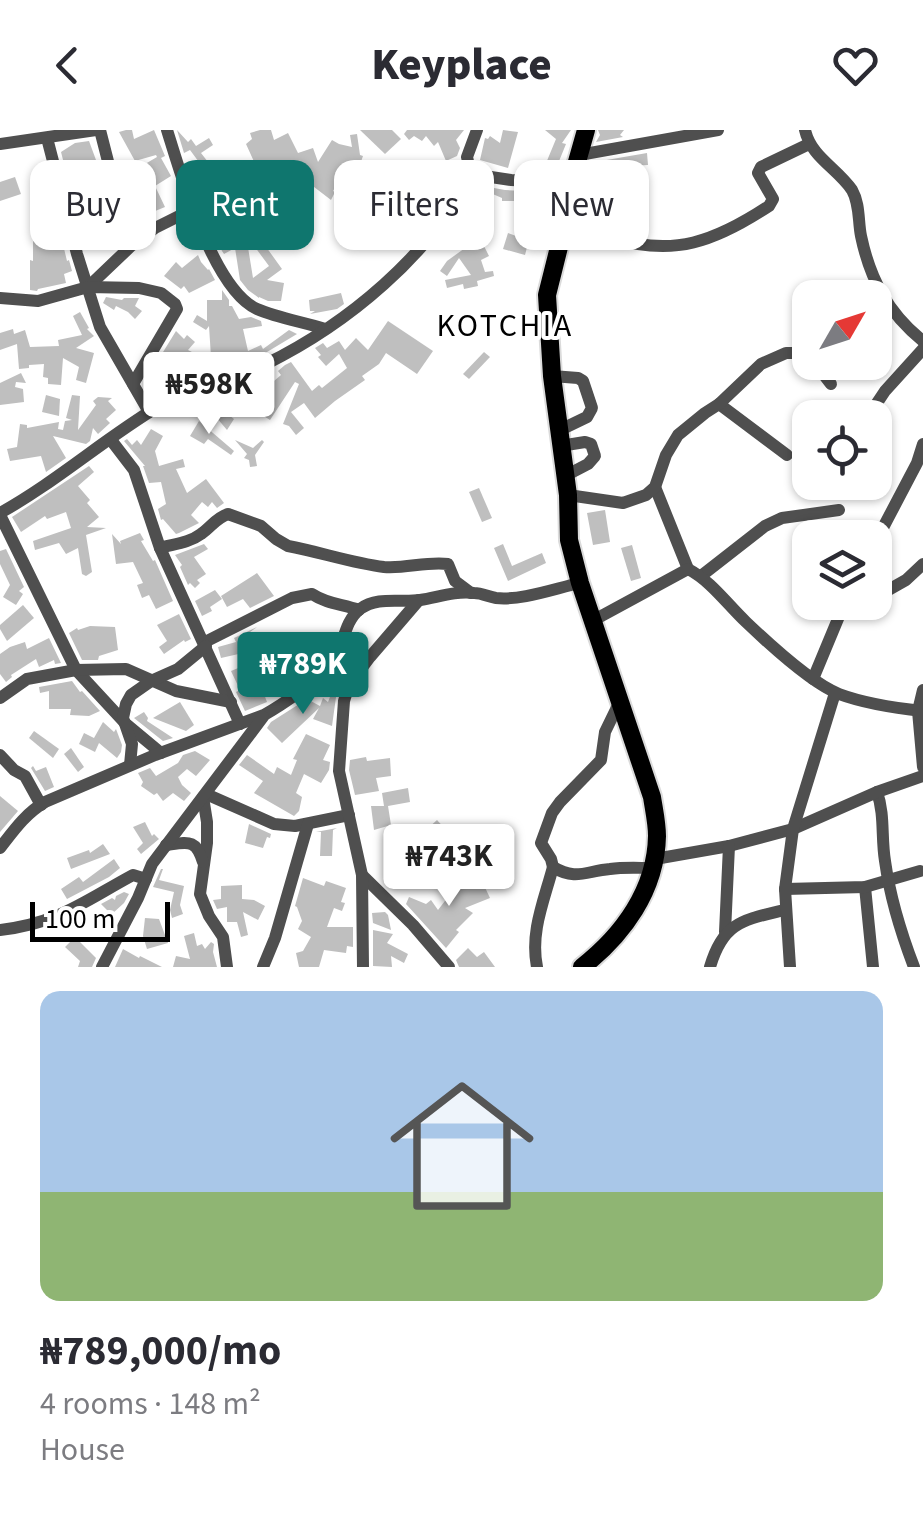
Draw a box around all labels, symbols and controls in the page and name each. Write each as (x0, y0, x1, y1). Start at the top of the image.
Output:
text: Keyplace (371, 33, 552, 97)
icon: back (40, 38, 95, 93)
icon: heart (828, 38, 883, 93)
chip: Buy (30, 160, 156, 250)
chip: Rent (176, 160, 314, 250)
chip: Filters (334, 160, 494, 250)
chip: New (514, 160, 649, 250)
north arrow (792, 280, 892, 380)
map controls (792, 280, 892, 620)
district label: KOTCHIA (436, 303, 574, 349)
pin: ₦598K (139, 352, 279, 437)
text: ₦598K (165, 361, 253, 407)
button: locate (792, 400, 892, 500)
button: layers (792, 520, 892, 620)
pin: ₦789K (233, 632, 373, 717)
text: ₦789K (259, 641, 347, 687)
pin: ₦743K (379, 824, 519, 909)
text: ₦743K (405, 833, 493, 879)
scale bar (30, 897, 170, 941)
text: 100 m (45, 899, 116, 939)
icon: home (372, 1056, 552, 1236)
text: ₦789,000/mo (40, 1321, 281, 1381)
text: 4 rooms · 148 m² (40, 1381, 261, 1427)
text: House (40, 1427, 125, 1473)

